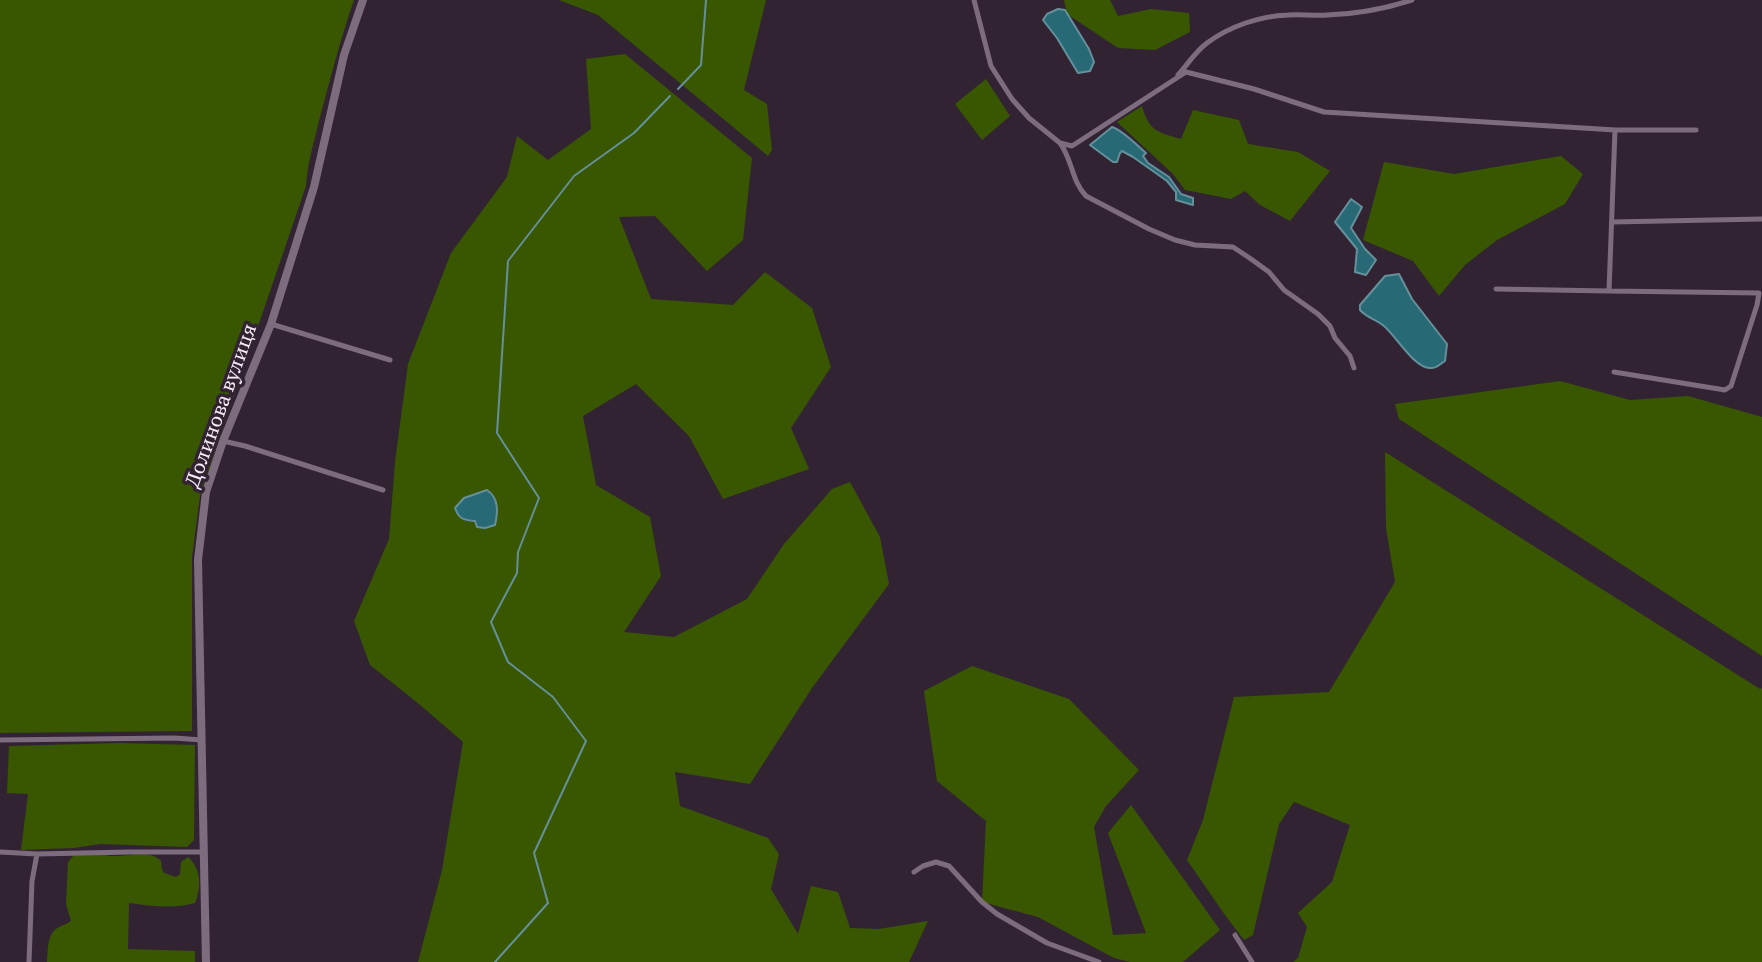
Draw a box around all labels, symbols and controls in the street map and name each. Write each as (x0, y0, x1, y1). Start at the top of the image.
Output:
street label: Долинова вулиця (181, 321, 263, 491)

